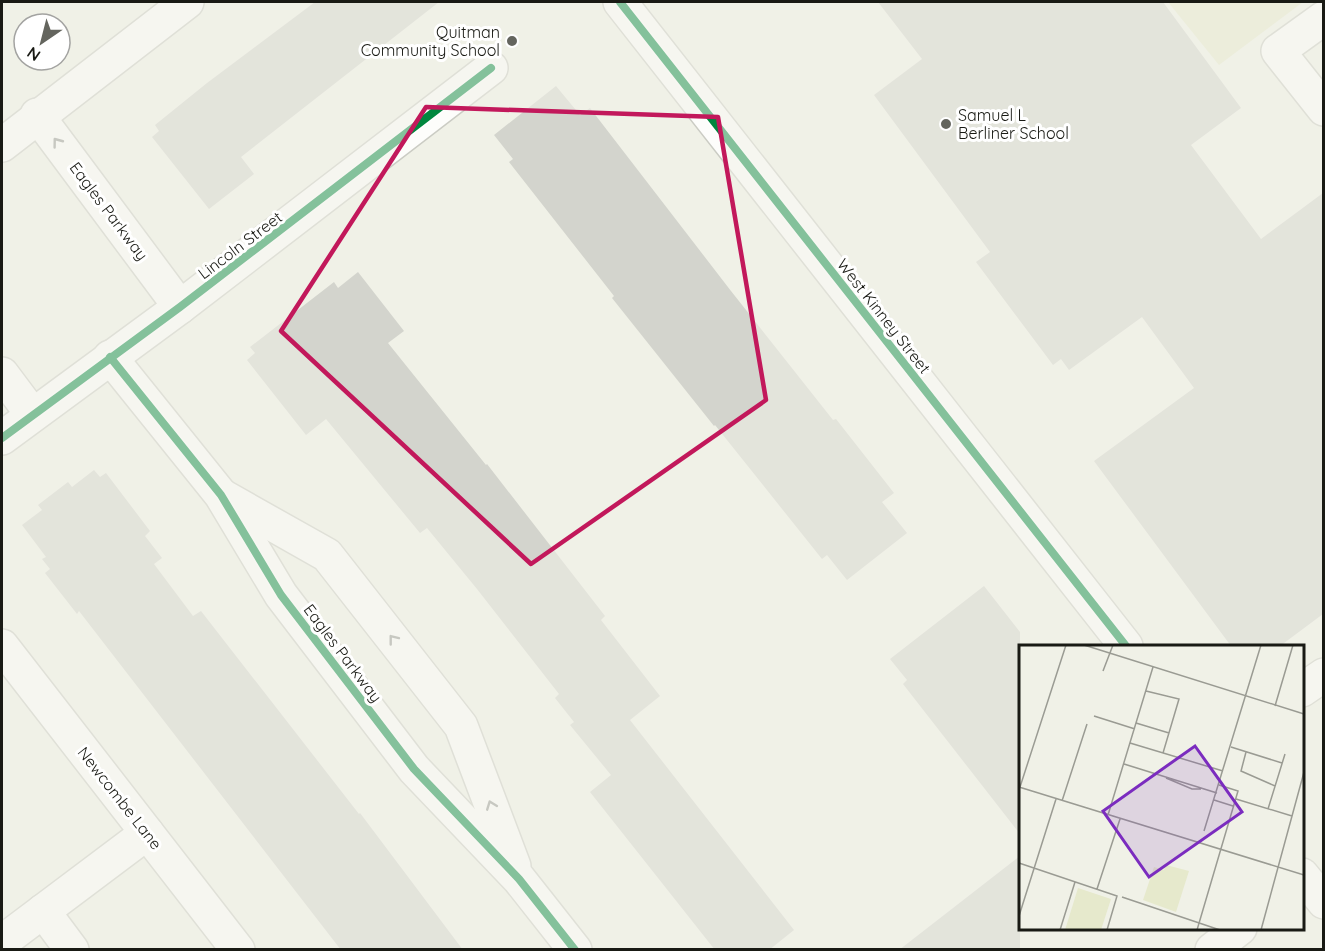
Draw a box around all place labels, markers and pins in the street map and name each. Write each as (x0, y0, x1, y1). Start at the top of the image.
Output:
place label: Quitman Community School (361, 22, 500, 60)
marker: Quitman Community School (505, 34, 519, 48)
place label: Samuel L Berliner School (958, 105, 1069, 143)
marker: Samuel L Berliner School (939, 117, 953, 131)

